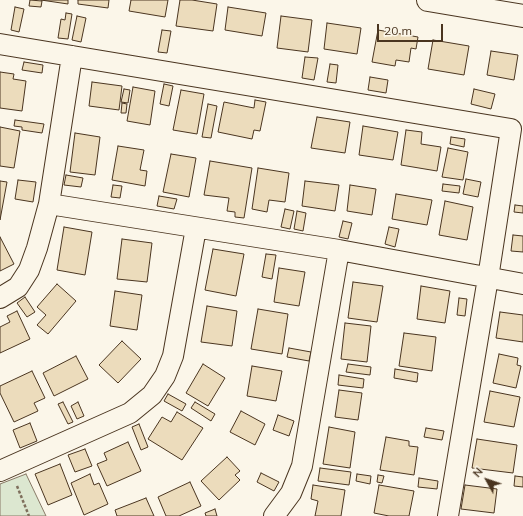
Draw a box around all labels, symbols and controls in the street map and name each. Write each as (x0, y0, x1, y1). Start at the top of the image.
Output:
scale bar (379, 16, 445, 42)
text: 20 m (384, 23, 412, 38)
north arrow (467, 460, 507, 500)
text: N (470, 465, 486, 480)

